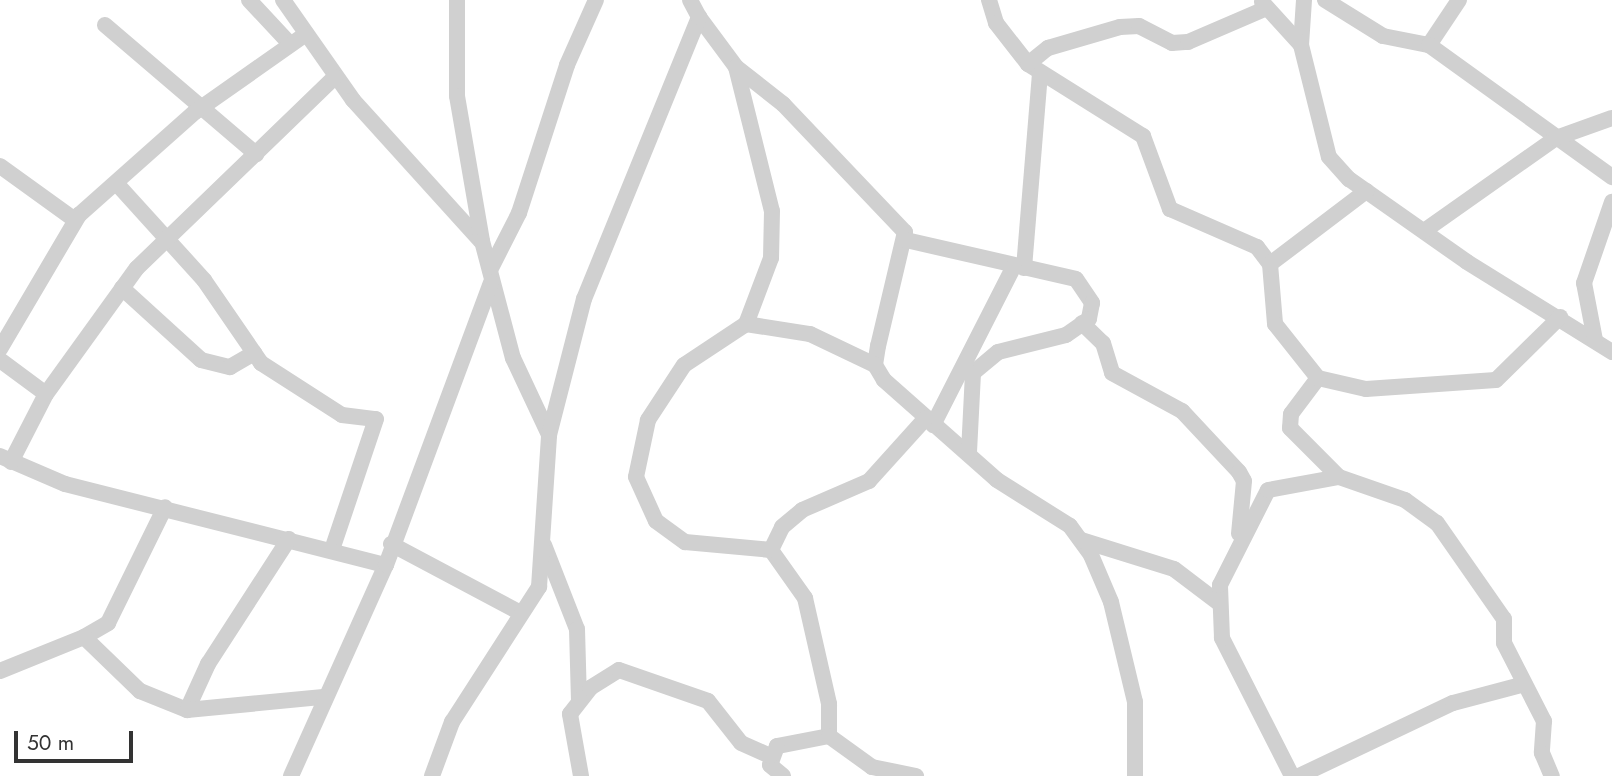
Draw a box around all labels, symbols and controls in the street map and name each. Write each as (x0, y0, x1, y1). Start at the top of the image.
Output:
scale bar (18, 716, 136, 760)
text: 50 m (27, 728, 74, 758)

